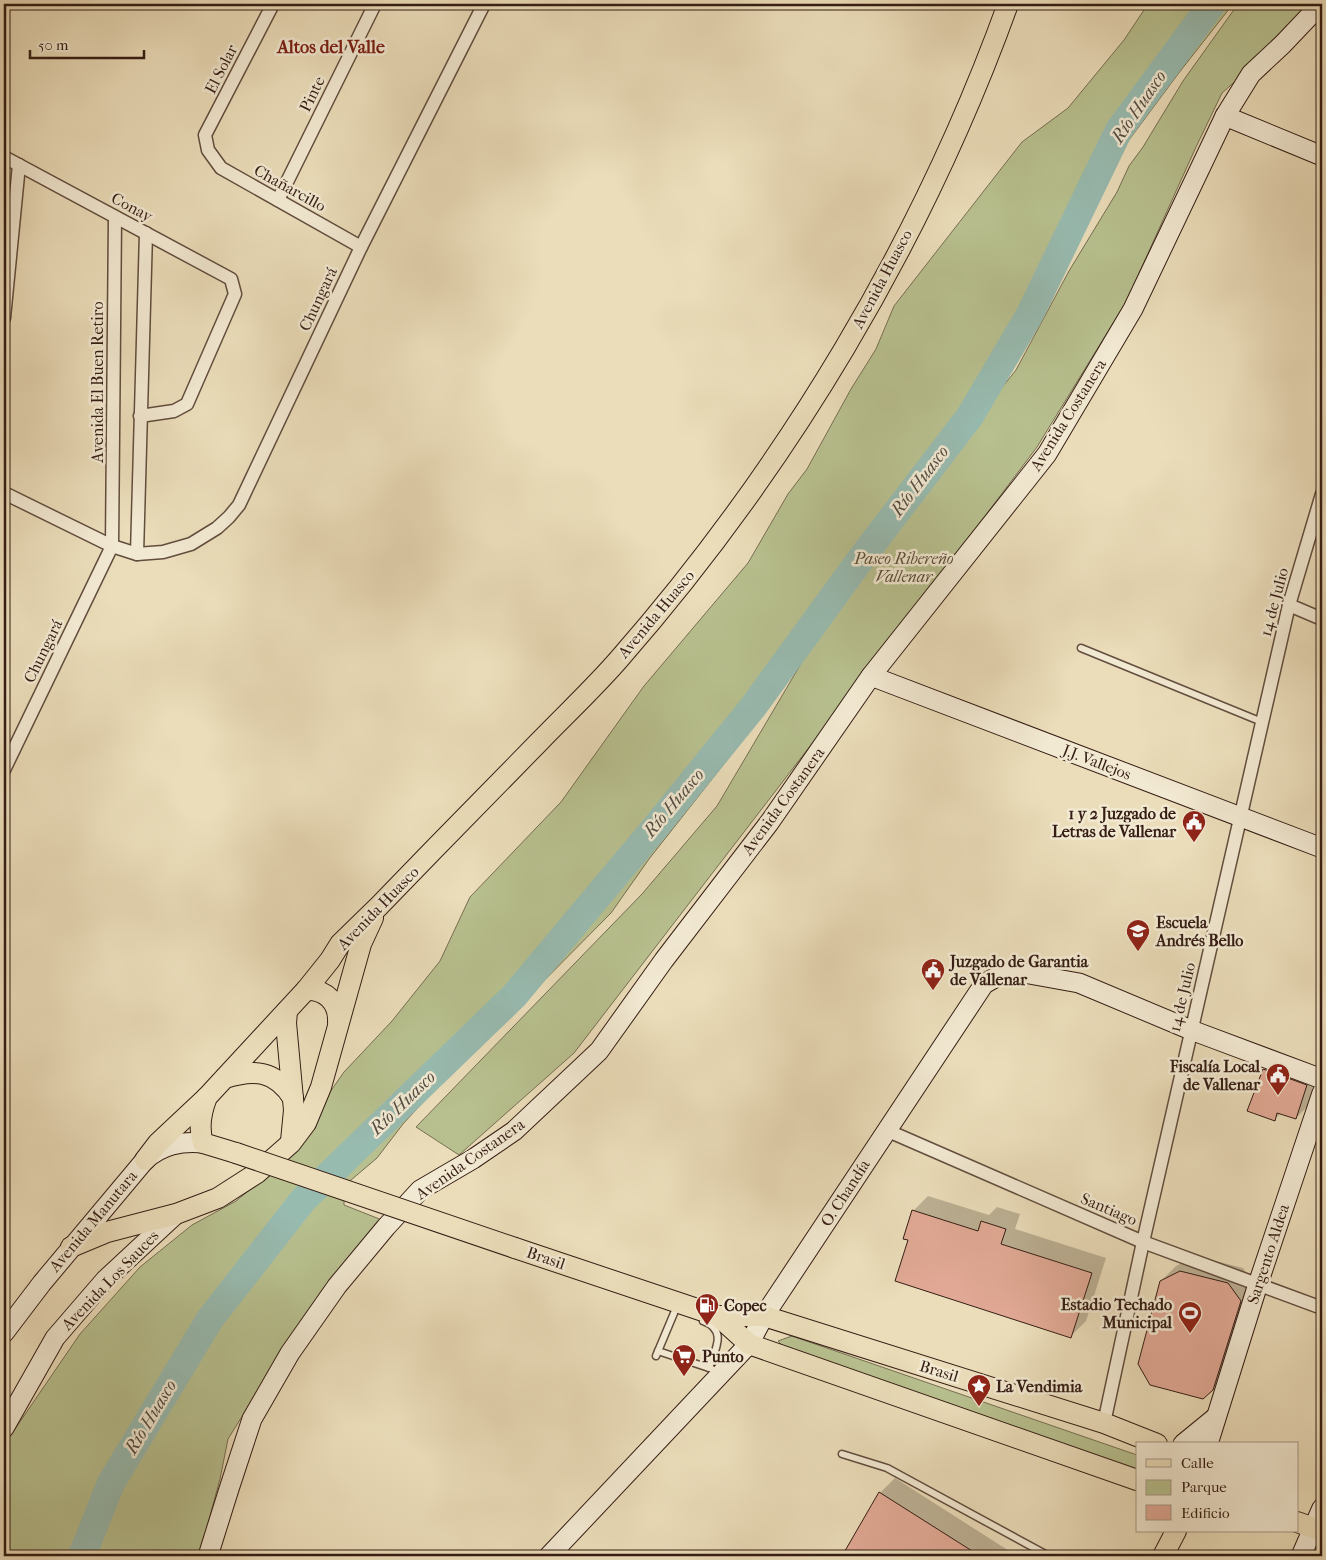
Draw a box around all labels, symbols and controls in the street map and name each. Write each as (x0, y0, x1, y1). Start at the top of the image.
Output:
scale bar (30, 28, 144, 60)
text: 50 m (38, 36, 69, 54)
district label: Altos del Valle (276, 37, 385, 58)
street label: El Solar (201, 41, 241, 97)
water label: Río Huasco (1107, 67, 1171, 148)
street label: Pinte (295, 73, 329, 115)
street label: Chañarcillo (251, 160, 329, 216)
street label: Conay (108, 188, 156, 226)
street label: Avenida Huasco (848, 226, 916, 333)
street label: Chungará (295, 264, 341, 334)
street label: Avenida El Buen Retiro (88, 301, 107, 464)
street label: Avenida Costanera (1025, 355, 1110, 475)
water label: Río Huasco (886, 442, 953, 521)
park label: Paseo Ribereño Vallenar (853, 549, 954, 586)
street label: 14 de Julio (1256, 565, 1292, 639)
street label: Avenida Huasco (613, 566, 698, 663)
street label: Chungará (20, 616, 67, 686)
street label: J.J. Vallejos (1058, 740, 1134, 784)
street label: Avenida Costanera (737, 743, 829, 859)
water label: Río Huasco (639, 765, 709, 842)
place label: 1 y 2 Juzgado de Letras de Vallenar (1052, 804, 1177, 841)
public building icon: 1 y 2 Juzgado de Letras de Vallenar (1181, 809, 1207, 843)
street label: Avenida Huasco (333, 862, 423, 955)
place label: Escuela Andrés Bello (1155, 913, 1243, 950)
school or university icon: Escuela Andrés Bello (1125, 918, 1151, 952)
place label: Juzgado de Garantia de Vallenar (948, 952, 1089, 989)
public building icon: Juzgado de Garantia de Vallenar (920, 957, 946, 991)
street label: 14 de Julio (1165, 960, 1199, 1034)
place label: Fiscalía Local de Vallenar (1169, 1057, 1261, 1094)
public building icon: Fiscalía Local de Vallenar (1265, 1062, 1291, 1096)
water label: Río Huasco (365, 1067, 440, 1140)
street label: Avenida Costanera (411, 1114, 528, 1204)
street label: O. Chandía (816, 1155, 874, 1230)
street label: Avenida Manutara (44, 1166, 141, 1276)
street label: Santiago (1078, 1189, 1140, 1229)
street label: Sargento Aldea (1243, 1201, 1293, 1306)
street label: Avenida Los Sauces (57, 1226, 163, 1335)
street label: Brasil (524, 1243, 568, 1274)
fuel station icon: Copec (694, 1292, 720, 1326)
place label: Estadio Techado Municipal (1061, 1295, 1173, 1333)
place label: Copec (724, 1296, 767, 1316)
sports icon: Estadio Techado Municipal (1177, 1300, 1203, 1334)
supermarket icon: Punto (671, 1343, 697, 1377)
place label: Punto (702, 1347, 744, 1366)
street label: Brasil (917, 1356, 961, 1386)
place icon: La Vendimia (966, 1373, 992, 1407)
water label: Río Huasco (120, 1376, 181, 1459)
place label: La Vendimia (996, 1377, 1083, 1396)
legend (1136, 1442, 1298, 1532)
text: Calle (1181, 1454, 1214, 1472)
text: Parque (1181, 1478, 1227, 1496)
text: Edificio (1181, 1504, 1230, 1522)

